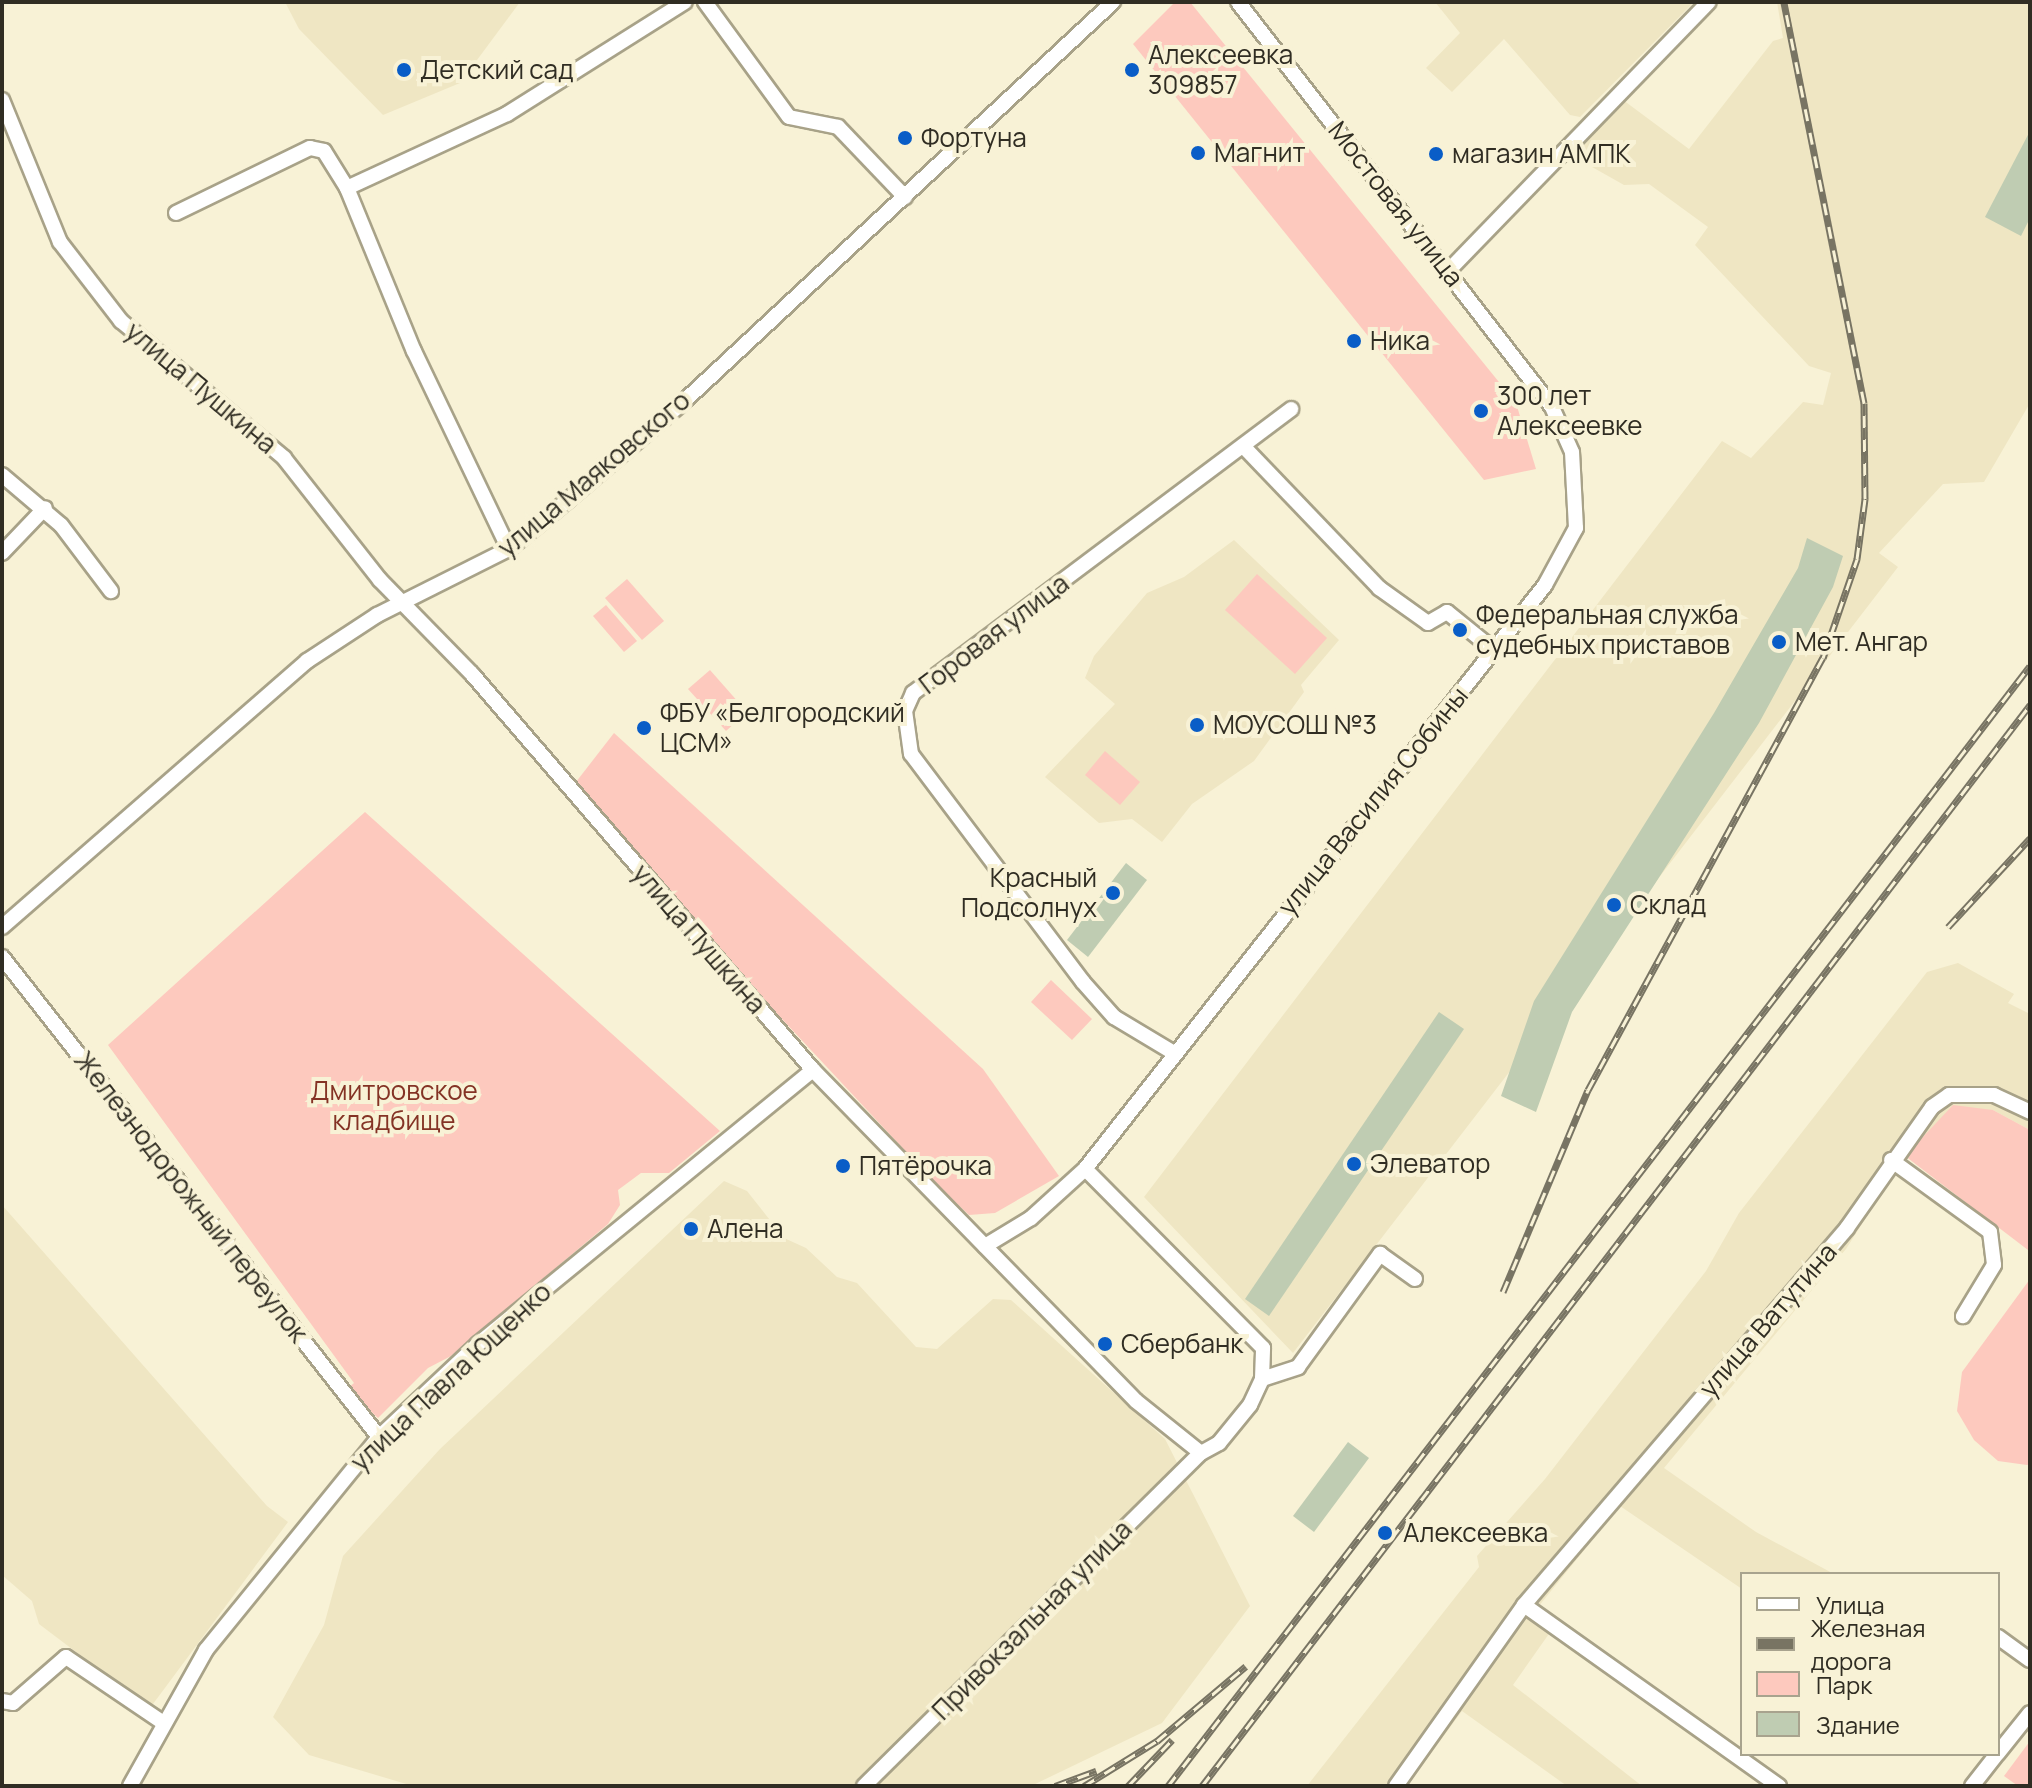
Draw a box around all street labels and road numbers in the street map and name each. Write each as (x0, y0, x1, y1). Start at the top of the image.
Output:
street label: Мостовая улица (1322, 115, 1470, 293)
street label: улица Пушкина (119, 316, 283, 460)
street label: улица Маяковского (492, 385, 696, 563)
street label: Горовая улица (913, 568, 1075, 700)
street label: улица Василия Собины (1271, 681, 1475, 921)
street label: улица Пушкина (626, 858, 772, 1020)
street label: Железнодорожный переулок (68, 1045, 314, 1349)
street label: улица Ватутина (1693, 1237, 1843, 1403)
street label: улица Павла Ющенко (345, 1276, 557, 1478)
street label: Привокзальная улица (926, 1514, 1138, 1726)

